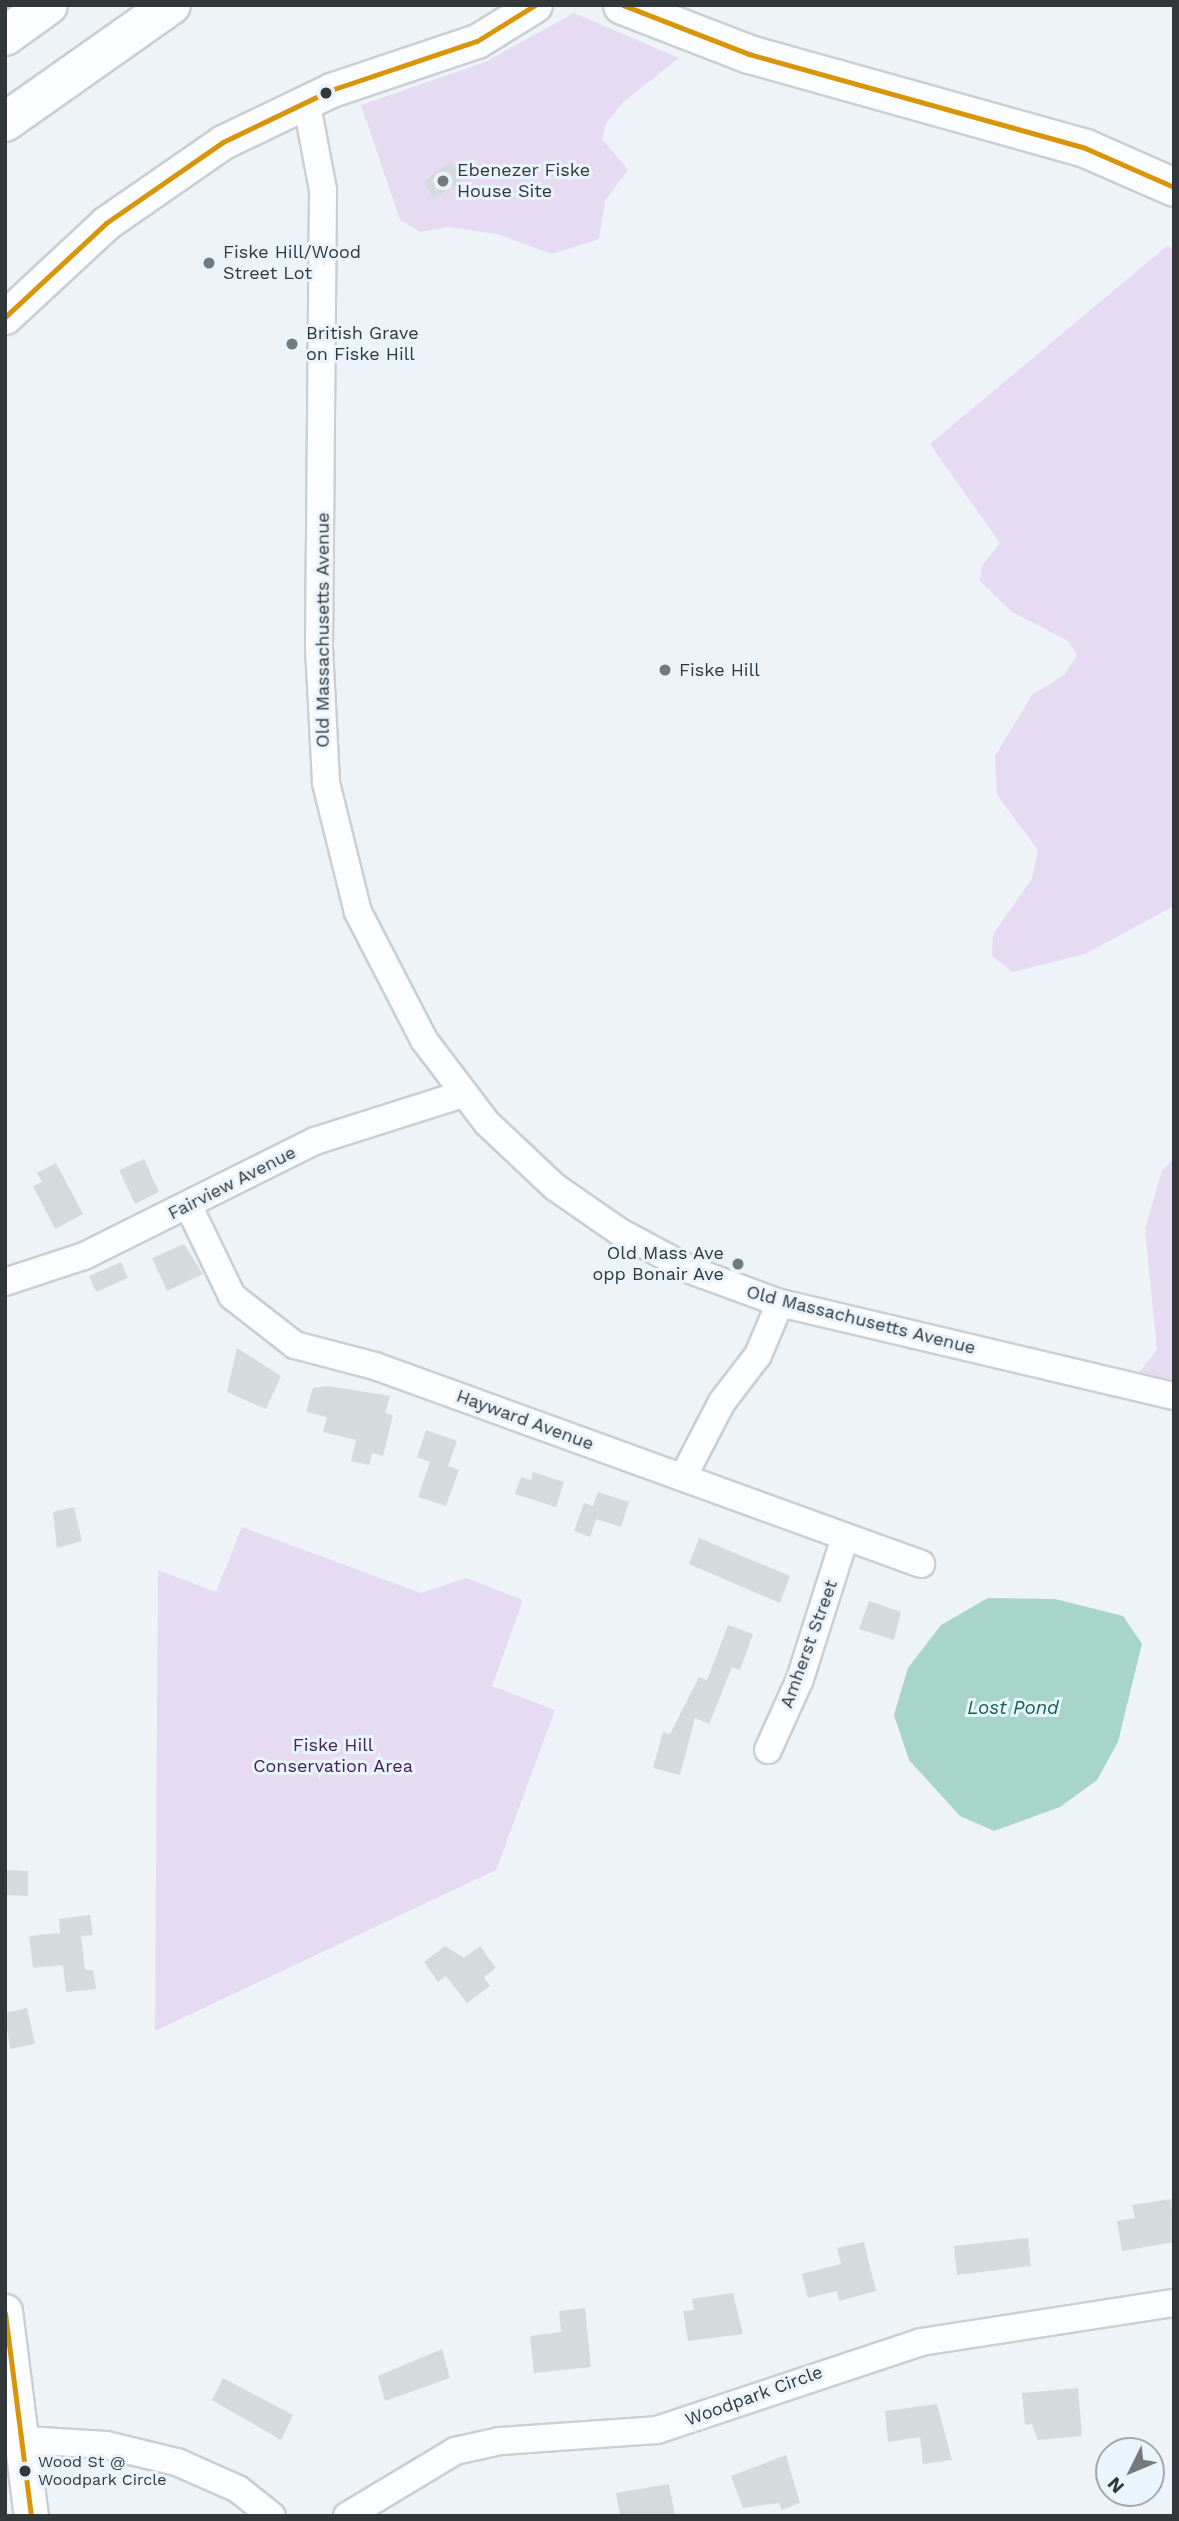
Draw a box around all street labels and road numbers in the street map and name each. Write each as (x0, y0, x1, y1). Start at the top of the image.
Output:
street label: Old Massachusetts Avenue (312, 512, 334, 748)
street label: Fairview Avenue (164, 1141, 300, 1225)
street label: Old Massachusetts Avenue (744, 1281, 978, 1359)
street label: Hayward Avenue (453, 1385, 597, 1455)
street label: Amherst Street (776, 1577, 842, 1711)
street label: Woodpark Circle (682, 2361, 826, 2431)

